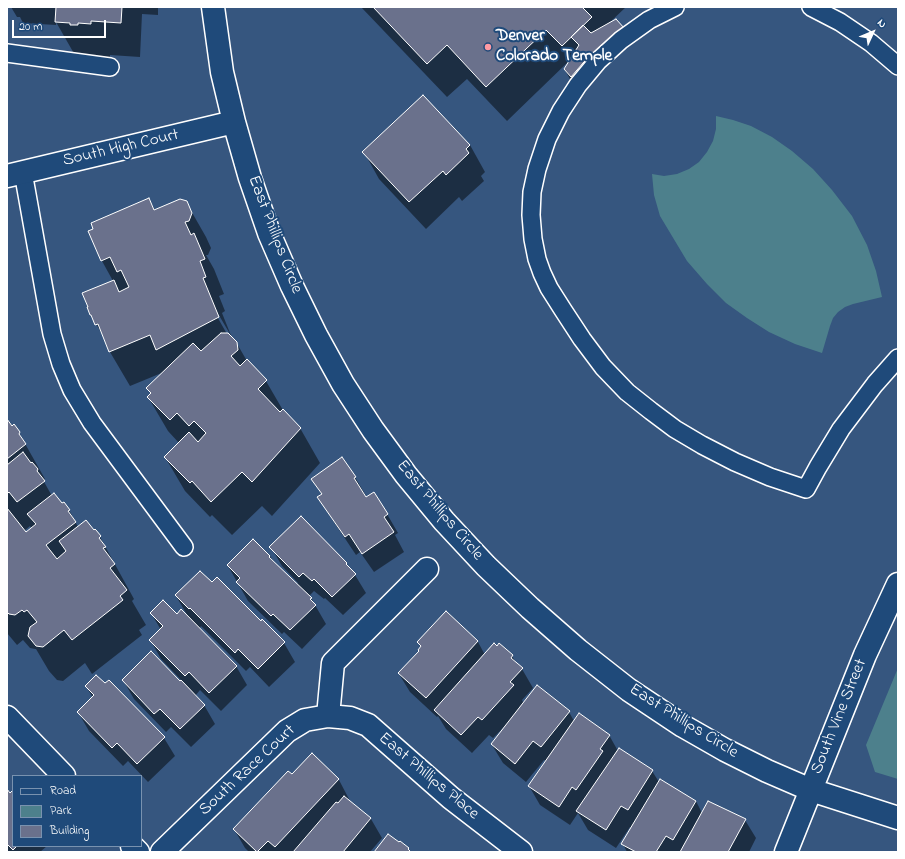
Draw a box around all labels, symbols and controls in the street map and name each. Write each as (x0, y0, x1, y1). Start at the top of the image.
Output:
scale bar (14, 12, 108, 38)
north arrow (853, 12, 893, 52)
text: N (873, 15, 890, 32)
text: 20 m (19, 18, 42, 36)
place label: Denver Colorado Temple (496, 27, 612, 67)
marker: Denver Colorado Temple (483, 42, 493, 52)
street label: South High Court (61, 126, 181, 172)
street label: East Phillips Circle (242, 173, 306, 297)
street label: East Phillips Circle (391, 457, 487, 565)
street label: South Vine Street (808, 656, 872, 778)
street label: East Phillips Circle (625, 680, 741, 764)
street label: South Race Court (196, 721, 300, 821)
street label: East Phillips Place (374, 729, 482, 825)
legend (12, 775, 142, 847)
text: Road (50, 782, 76, 800)
text: Park (50, 802, 72, 820)
text: Building (50, 822, 89, 840)

